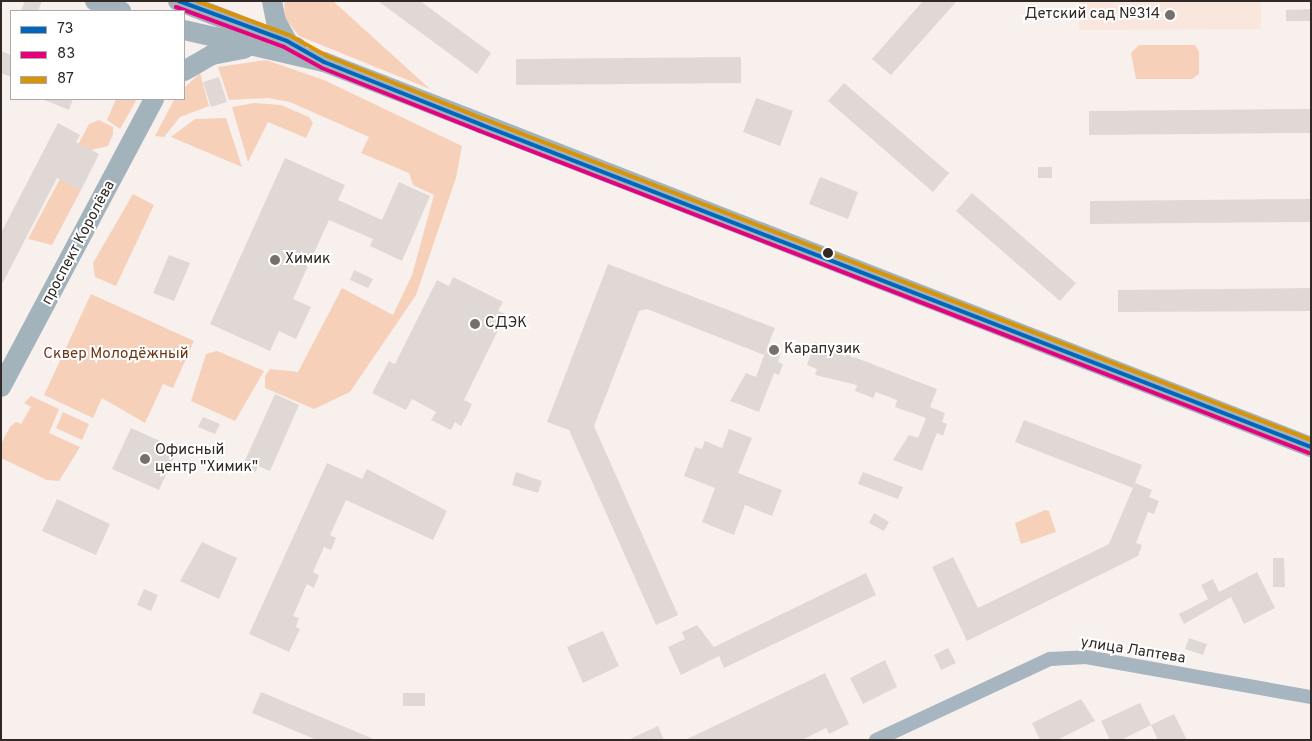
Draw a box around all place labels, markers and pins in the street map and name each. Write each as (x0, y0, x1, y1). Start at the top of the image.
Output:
place label: Детский сад №314 (1024, 6, 1160, 24)
marker: Детский сад №314 (1164, 9, 1176, 21)
unlabelled marker (823, 248, 833, 258)
place label: Химик (285, 251, 331, 269)
marker: Химик (269, 254, 281, 266)
place label: СДЭК (485, 315, 527, 333)
marker: СДЭК (469, 318, 481, 330)
place label: Карапузик (784, 341, 861, 359)
marker: Карапузик (768, 344, 780, 356)
place label: Офисный центр "Химик" (155, 441, 258, 476)
marker: Офисный центр "Химик" (139, 453, 151, 465)

